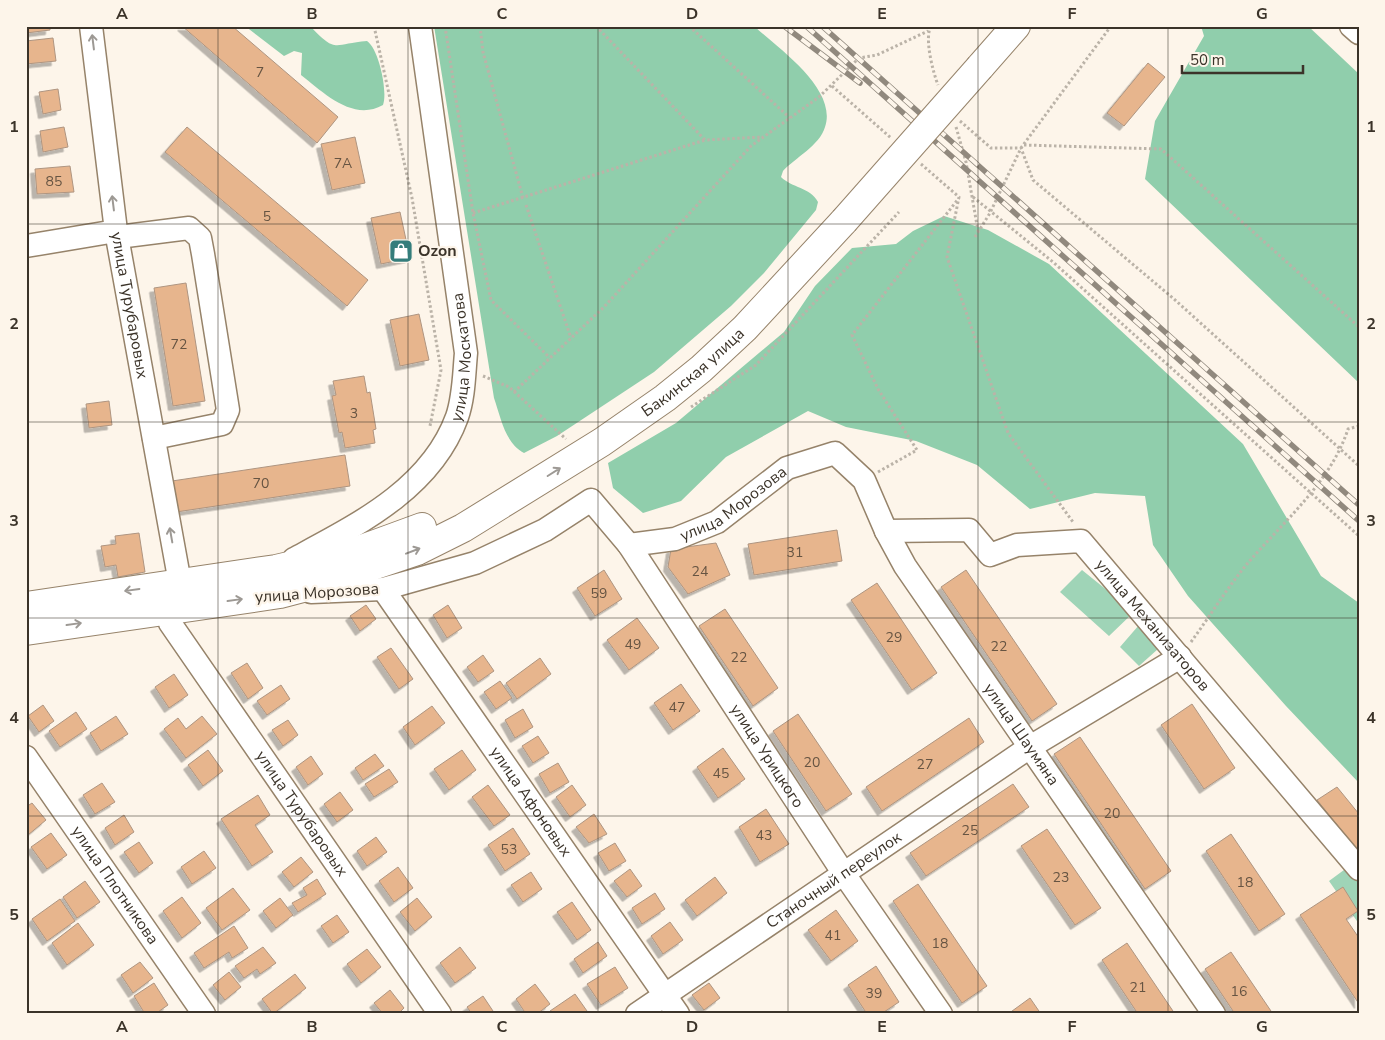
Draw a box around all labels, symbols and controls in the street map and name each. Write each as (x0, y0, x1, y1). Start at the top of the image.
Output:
text: A (116, 3, 128, 25)
text: B (306, 3, 318, 25)
text: C (497, 3, 508, 25)
text: D (686, 3, 698, 25)
text: E (877, 3, 887, 25)
text: F (1068, 3, 1077, 25)
text: G (1256, 3, 1268, 25)
one-way arrow (88, 34, 98, 50)
scale bar (1182, 42, 1304, 74)
text: 50 m (1190, 50, 1225, 70)
house number: 7 (256, 63, 264, 82)
text: 1 (9, 116, 19, 138)
text: 1 (1366, 116, 1376, 138)
house number: 7А (334, 154, 352, 173)
house number: 85 (46, 172, 62, 191)
one-way arrow (108, 195, 118, 211)
house number: 5 (263, 207, 271, 226)
street label: улица Турубаровых (105, 230, 154, 381)
shop icon: Ozon (388, 238, 414, 264)
place label: Ozon (418, 240, 457, 262)
street label: улица Москатова (445, 291, 477, 425)
text: 2 (9, 313, 19, 335)
text: 2 (1366, 313, 1376, 335)
street label: Бакинская улица (637, 323, 749, 422)
house number: 72 (171, 335, 187, 354)
house number: 3 (350, 404, 358, 423)
street label: улица Морозова (677, 461, 791, 547)
one-way arrow (547, 466, 561, 476)
house number: 70 (253, 474, 269, 493)
text: 3 (9, 510, 19, 532)
text: 3 (1366, 510, 1376, 532)
one-way arrow (166, 528, 176, 544)
house number: 31 (787, 543, 803, 562)
one-way arrow (405, 546, 420, 556)
street label: улица Механизаторов (1090, 554, 1215, 696)
house number: 24 (692, 562, 708, 581)
street label: улица Морозова (254, 578, 380, 608)
house number: 59 (591, 584, 607, 603)
one-way arrow (124, 586, 140, 596)
one-way arrow (227, 595, 243, 605)
one-way arrow (66, 619, 82, 629)
house number: 29 (886, 628, 902, 647)
house number: 49 (625, 635, 641, 654)
house number: 22 (991, 637, 1007, 656)
house number: 22 (731, 648, 747, 667)
street label: улица Шаумяна (978, 679, 1064, 790)
house number: 47 (669, 698, 685, 717)
street label: улица Урицкого (725, 700, 809, 812)
text: 4 (9, 707, 19, 729)
text: 4 (1366, 707, 1376, 729)
street label: улица Афоновых (485, 742, 577, 862)
street label: улица Турубаровых (250, 746, 353, 881)
house number: 20 (804, 753, 820, 772)
house number: 27 (917, 755, 933, 774)
house number: 45 (713, 764, 729, 783)
house number: 20 (1104, 804, 1120, 823)
street label: улица Плотникова (66, 821, 164, 949)
house number: 25 (962, 821, 978, 840)
house number: 43 (756, 826, 772, 845)
street label: Станочный переулок (762, 826, 906, 934)
house number: 53 (501, 840, 517, 859)
house number: 23 (1053, 868, 1069, 887)
house number: 18 (1237, 873, 1253, 892)
text: 5 (9, 904, 19, 926)
text: 5 (1366, 904, 1376, 926)
house number: 41 (825, 926, 841, 945)
house number: 18 (932, 934, 948, 953)
house number: 21 (1130, 978, 1146, 997)
house number: 16 (1231, 982, 1247, 1001)
house number: 39 (866, 984, 882, 1003)
text: A (116, 1016, 128, 1038)
text: B (306, 1016, 318, 1038)
text: C (497, 1016, 508, 1038)
text: D (686, 1016, 698, 1038)
text: E (877, 1016, 887, 1038)
text: F (1068, 1016, 1077, 1038)
text: G (1256, 1016, 1268, 1038)

